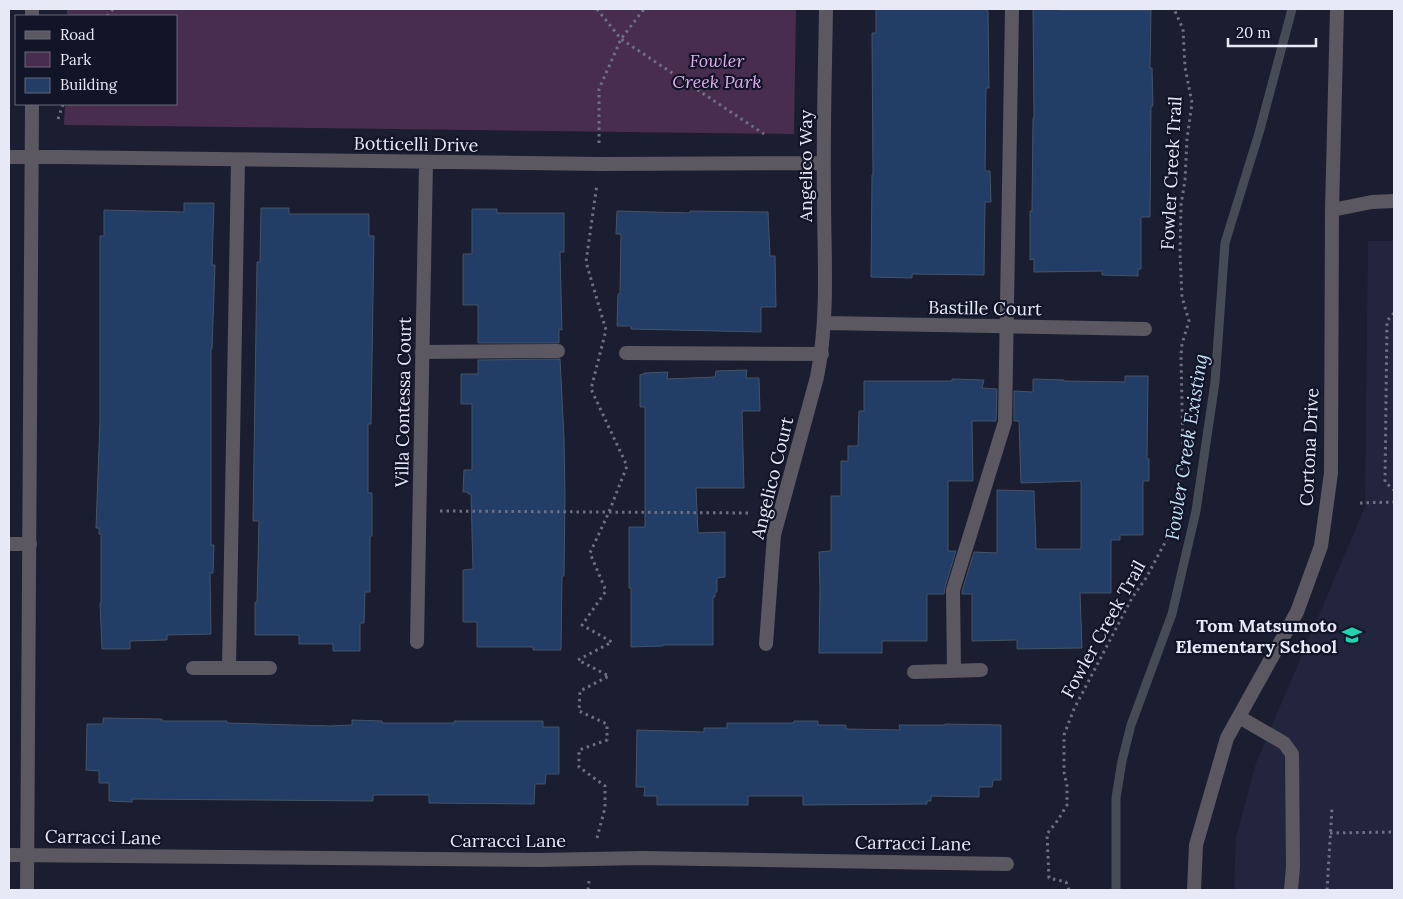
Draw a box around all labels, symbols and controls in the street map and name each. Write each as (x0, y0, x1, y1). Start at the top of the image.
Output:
legend (15, 15, 178, 105)
scale bar (1228, 15, 1316, 47)
text: 20 m (1236, 23, 1271, 42)
text: Road (60, 25, 95, 44)
park label: Fowler Creek Park (672, 49, 762, 93)
text: Park (60, 50, 91, 69)
text: Building (60, 75, 118, 94)
street label: Fowler Creek Trail (1155, 96, 1187, 250)
street label: Angelico Way (794, 109, 817, 223)
street label: Botticelli Drive (353, 131, 479, 157)
street label: Bastille Court (928, 296, 1042, 320)
street label: Villa Contessa Court (390, 317, 416, 488)
water label: Fowler Creek Existing (1159, 352, 1213, 542)
street label: Cortona Drive (1294, 387, 1324, 507)
street label: Angelico Court (745, 414, 798, 543)
street label: Fowler Creek Trail (1056, 556, 1150, 702)
place label: Tom Matsumoto Elementary School (1175, 614, 1337, 658)
school or university icon: Tom Matsumoto Elementary School (1341, 624, 1363, 646)
street label: Carracci Lane (45, 824, 162, 850)
street label: Carracci Lane (450, 829, 566, 852)
street label: Carracci Lane (855, 830, 972, 856)

